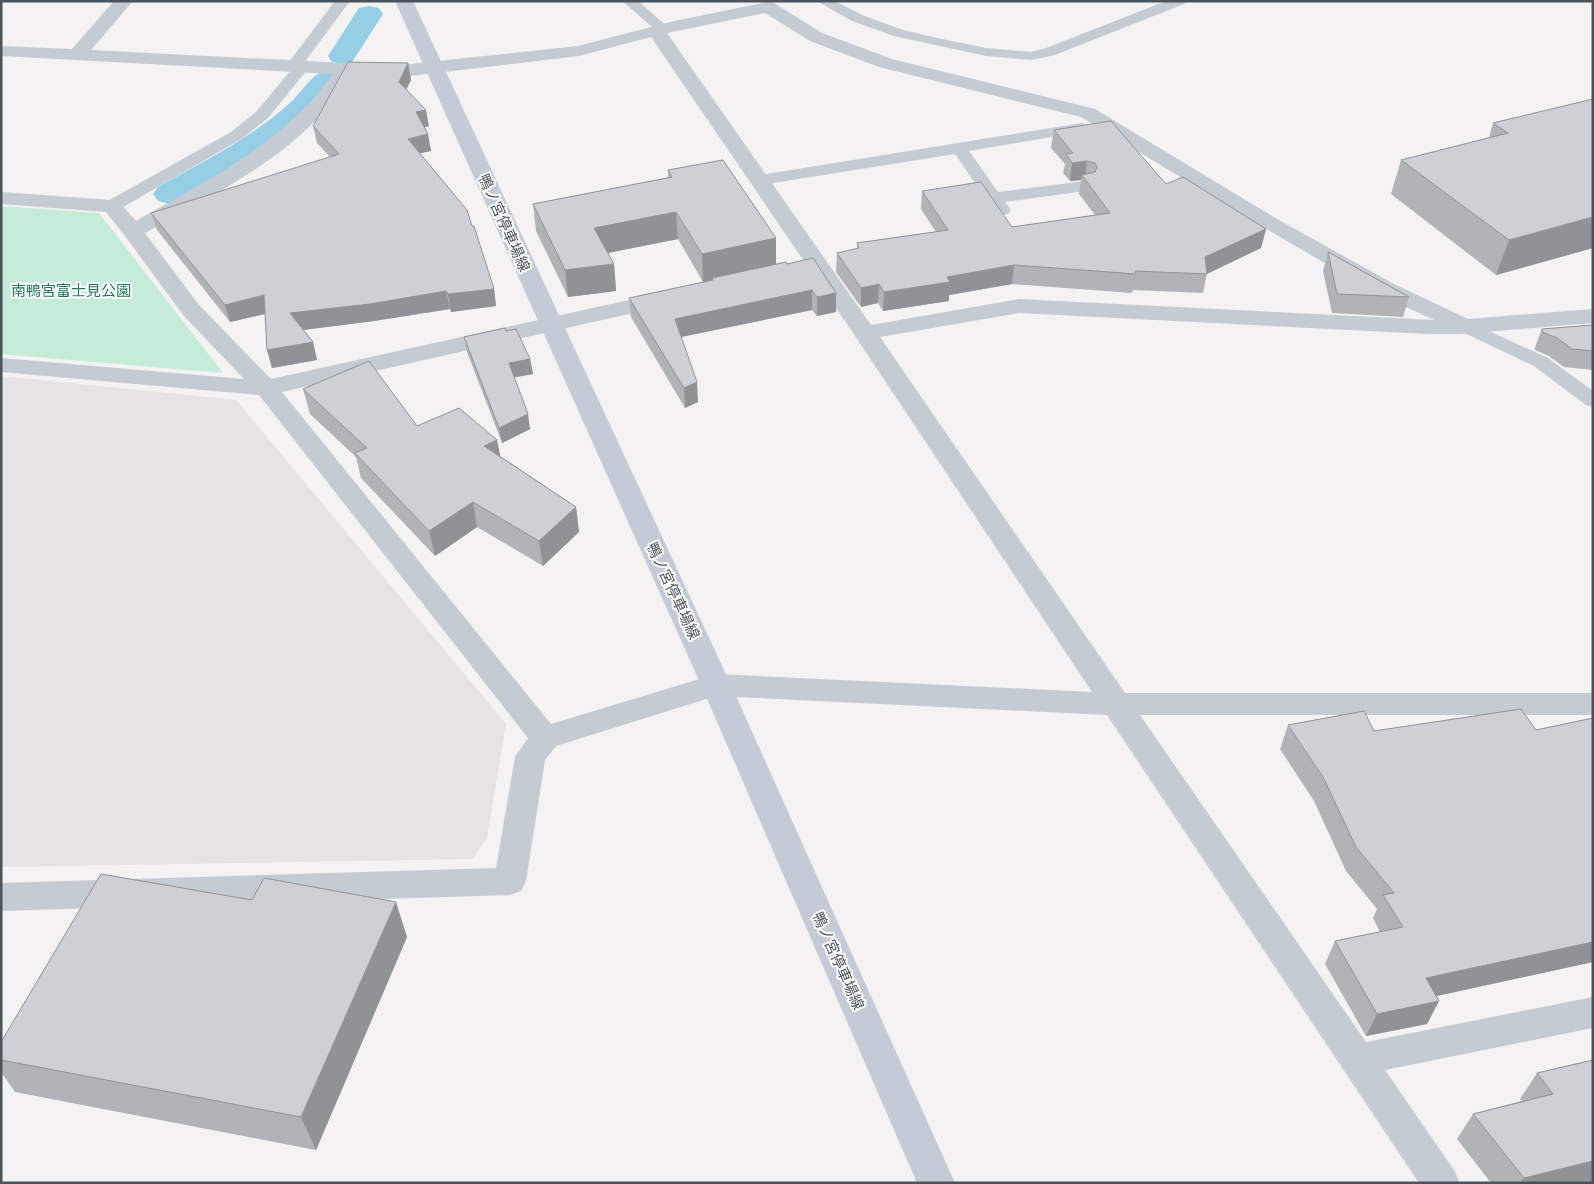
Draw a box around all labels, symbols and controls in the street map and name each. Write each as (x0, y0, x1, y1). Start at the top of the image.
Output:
street label: 鴨ノ宮停車場線 (475, 171, 534, 274)
park label: 南鴨宮富士見公園 (11, 282, 131, 299)
street label: 鴨ノ宮停車場線 (644, 540, 703, 642)
street label: 鴨ノ宮停車場線 (809, 909, 868, 1012)

